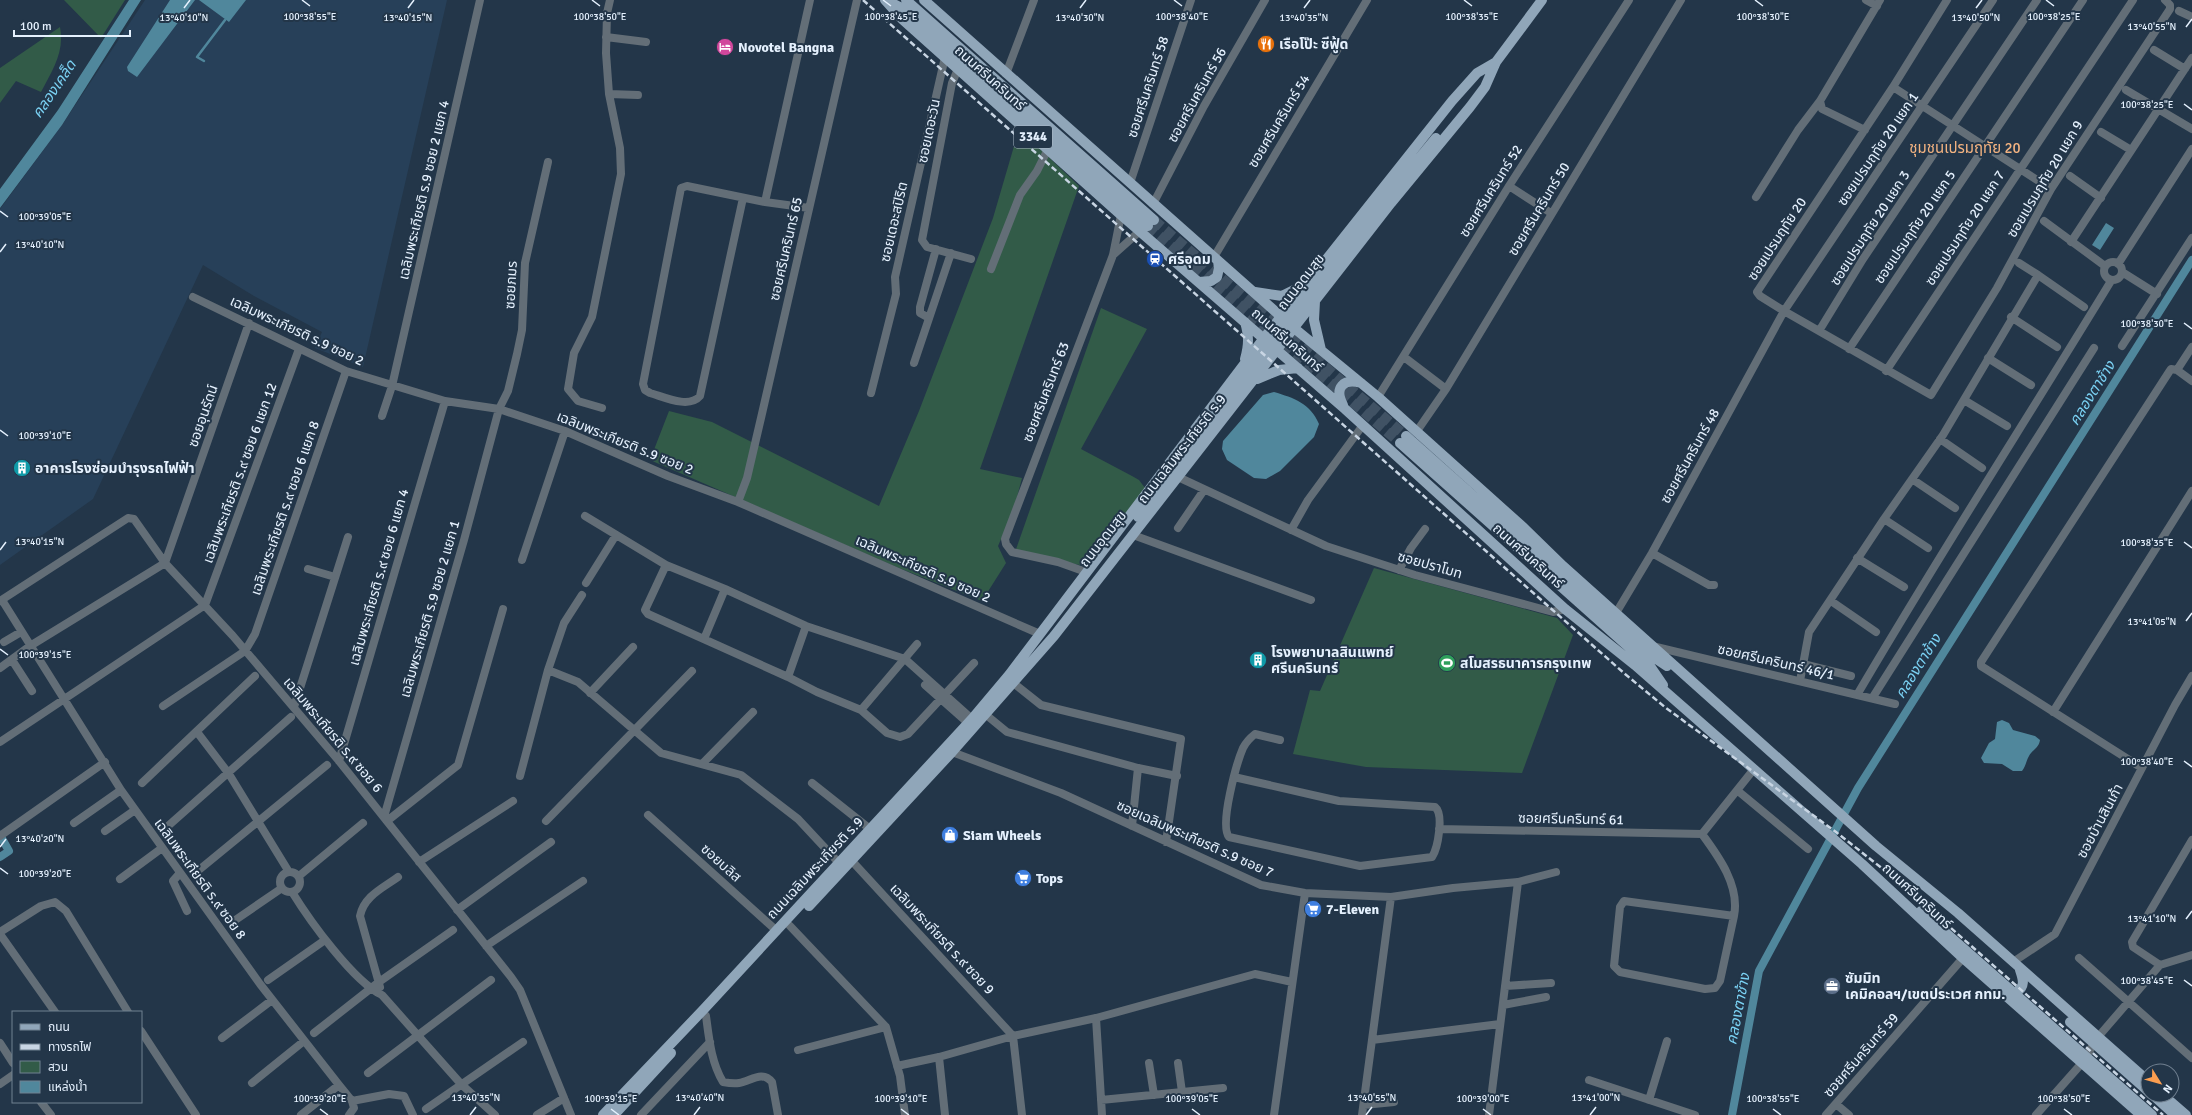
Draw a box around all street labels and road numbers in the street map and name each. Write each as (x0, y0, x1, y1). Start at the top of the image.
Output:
street label: ซอยศรีนครินทร์ 58 (1124, 34, 1172, 140)
street label: ถนนศรีนครินทร์ (951, 42, 1029, 115)
street label: ซอยศรีนครินทร์ 56 (1164, 45, 1230, 145)
street label: ซอยศรีนครินทร์ 54 (1244, 71, 1314, 171)
street label: ซอยเปรมฤทัย 20 แยก 1 (1834, 89, 1922, 209)
street label: ซอยเดอะวัน (914, 97, 944, 165)
street label: เฉลิมพระเกียรติ ร.9 ซอย 2 แยก 4 (395, 98, 453, 282)
street label: ซอยเปรมฤทัย 20 แยก 9 (2003, 117, 2087, 241)
road number: 3344 (1014, 126, 1052, 148)
street label: ซอยศรีนครินทร์ 52 (1456, 142, 1526, 240)
street label: ซอยศรีนครินทร์ 50 (1504, 159, 1574, 259)
street label: ซอยเปรมฤทัย 20 แยก 3 (1827, 167, 1913, 289)
street label: ซอยเปรมฤทัย 20 แยก 5 (1871, 167, 1959, 287)
street label: ซอยเปรมฤทัย 20 แยก 7 (1922, 167, 2008, 289)
street label: ซอยเดอะสปิริต (877, 180, 911, 264)
street label: ซอยเปรมฤทัย 20 (1744, 194, 1810, 284)
street label: ซอยศรีนครินทร์ 65 (766, 195, 806, 303)
street label: ถนนอุดมสุข (1274, 251, 1328, 313)
street label: ซอยภมร (501, 260, 521, 309)
street label: เฉลิมพระเกียรติ ร.9 ซอย 2 (227, 292, 367, 370)
street label: ถนนศรีนครินทร์ (1248, 304, 1327, 376)
street label: ซอยศรีนครินทร์ 63 (1019, 340, 1073, 444)
street label: เฉลิมพระเกียรติ ร.๙ ซอย 6 แยก 12 (199, 380, 281, 566)
street label: ซอยอุนรัดน์ (184, 383, 222, 449)
street label: ถนนเฉลิมพระเกียรติ ร.9 (1134, 391, 1230, 507)
street label: ซอยศรีนครินทร์ 48 (1657, 406, 1723, 506)
street label: เฉลิมพระเกียรติ ร.9 ซอย 2 (554, 408, 696, 478)
street label: เฉลิมพระเกียรติ ร.๙ ซอย 6 แยก 8 (247, 419, 323, 597)
street label: เฉลิมพระเกียรติ ร.๙ ซอย 6 แยก 4 (346, 486, 413, 667)
street label: ถนนอุดมสุข (1076, 508, 1130, 570)
street label: เฉลิมพระเกียรติ ร.9 ซอย 2 แยก 1 (396, 518, 464, 700)
street label: ถนนศรีนครินทร์ (1489, 520, 1567, 593)
street label: เฉลิมพระเกียรติ ร.9 ซอย 2 (853, 532, 993, 606)
street label: ซอยปราโมท (1396, 548, 1464, 582)
street label: ซอยศรีนครินทร์ 46/1 (1716, 640, 1836, 684)
street label: เฉลิมพระเกียรติ ร.๙ ซอย 6 (280, 674, 386, 796)
street label: ซอยบ้านสินเก้า (2073, 781, 2127, 861)
street label: ซอยเฉลิมพระเกียรติ ร.9 ซอย 7 (1114, 797, 1276, 881)
street label: ซอยศรีนครินทร์ 61 (1518, 810, 1624, 828)
street label: ถนนเฉลิมพระเกียรติ ร.9 (763, 813, 867, 923)
street label: เฉลิมพระเกียรติ ร.๙ ซอย 8 (150, 815, 250, 943)
street label: ซอยบลิส (697, 840, 745, 886)
street label: ถนนศรีนครินทร์ (1879, 859, 1956, 933)
street label: เฉลิมพระเกียรติ ร.๙ ซอย 9 (886, 880, 998, 998)
street label: ซอยศรีนครินทร์ 59 (1820, 1009, 1902, 1101)

